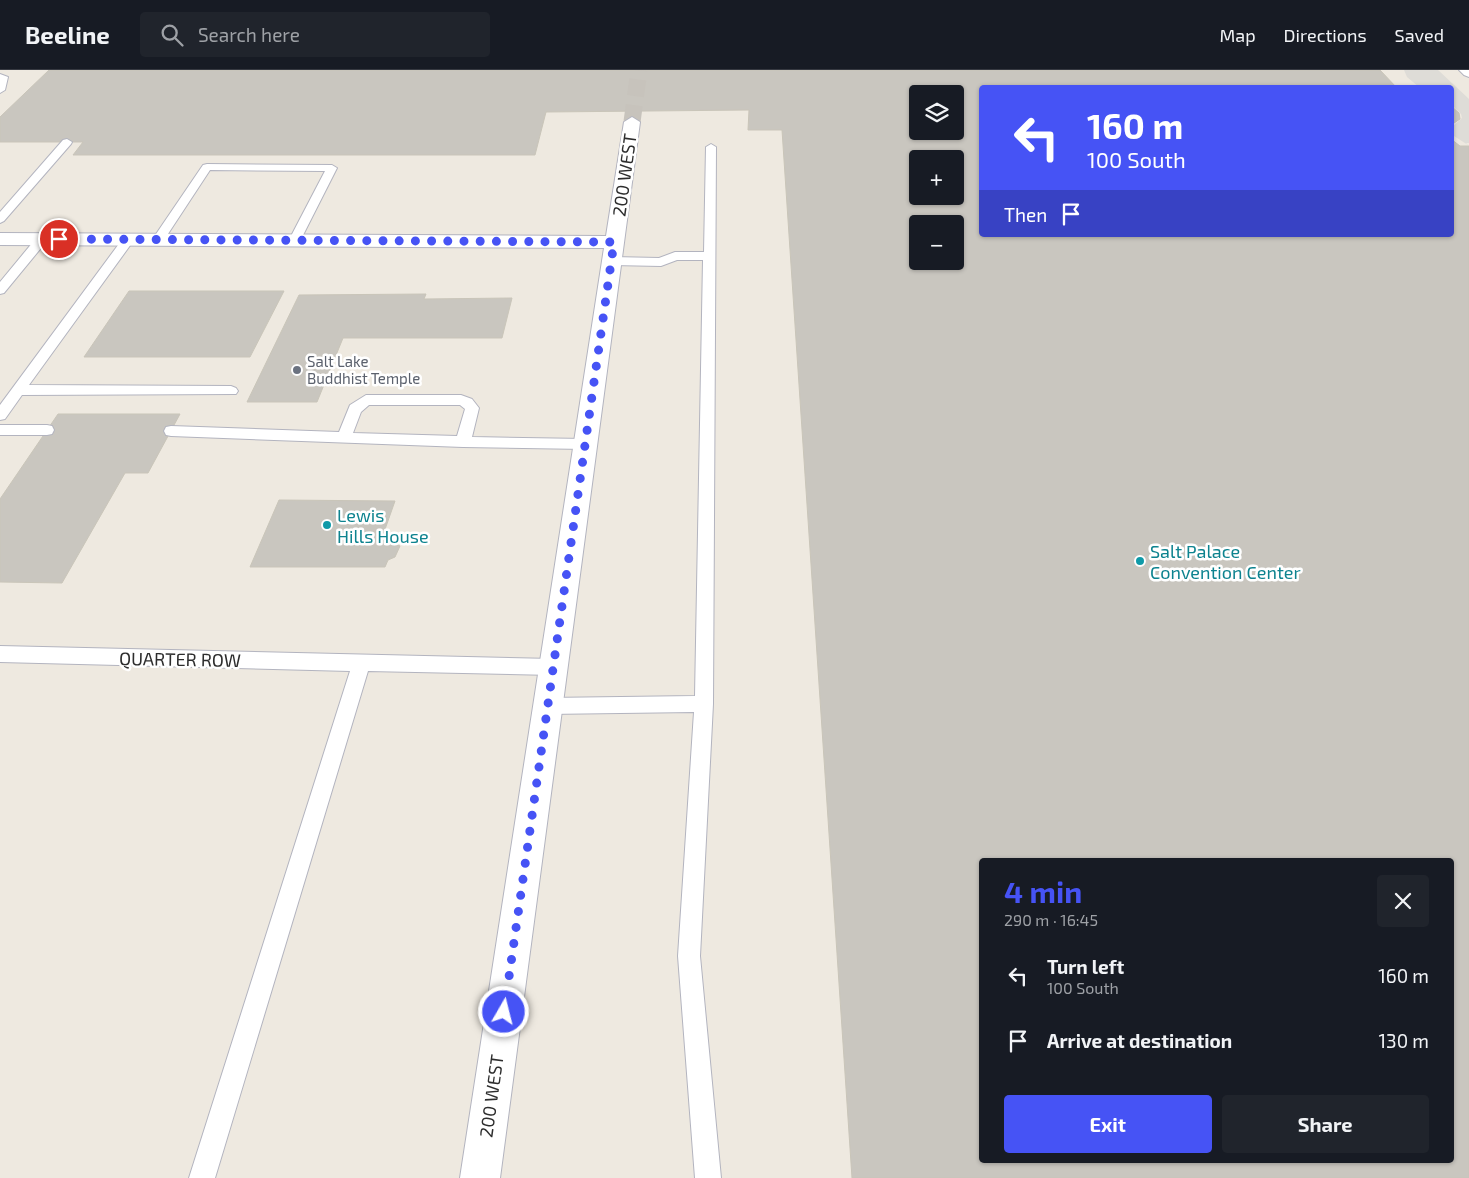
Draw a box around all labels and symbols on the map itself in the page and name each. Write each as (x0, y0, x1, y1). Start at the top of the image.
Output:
street label: 200 WEST (607, 132, 641, 218)
pin (38, 218, 80, 260)
place label: Salt Lake Buddhist Temple (307, 352, 420, 387)
marker: Salt Lake Buddhist Temple (291, 364, 303, 376)
place label: Lewis Hills House (337, 504, 429, 547)
marker: Lewis Hills House (321, 519, 333, 531)
place label: Salt Palace Convention Center (1150, 540, 1301, 583)
marker: Salt Palace Convention Center (1134, 555, 1146, 567)
street label: QUARTER ROW (119, 647, 241, 671)
position arrow (477, 985, 529, 1037)
street label: 200 WEST (474, 1053, 508, 1139)

